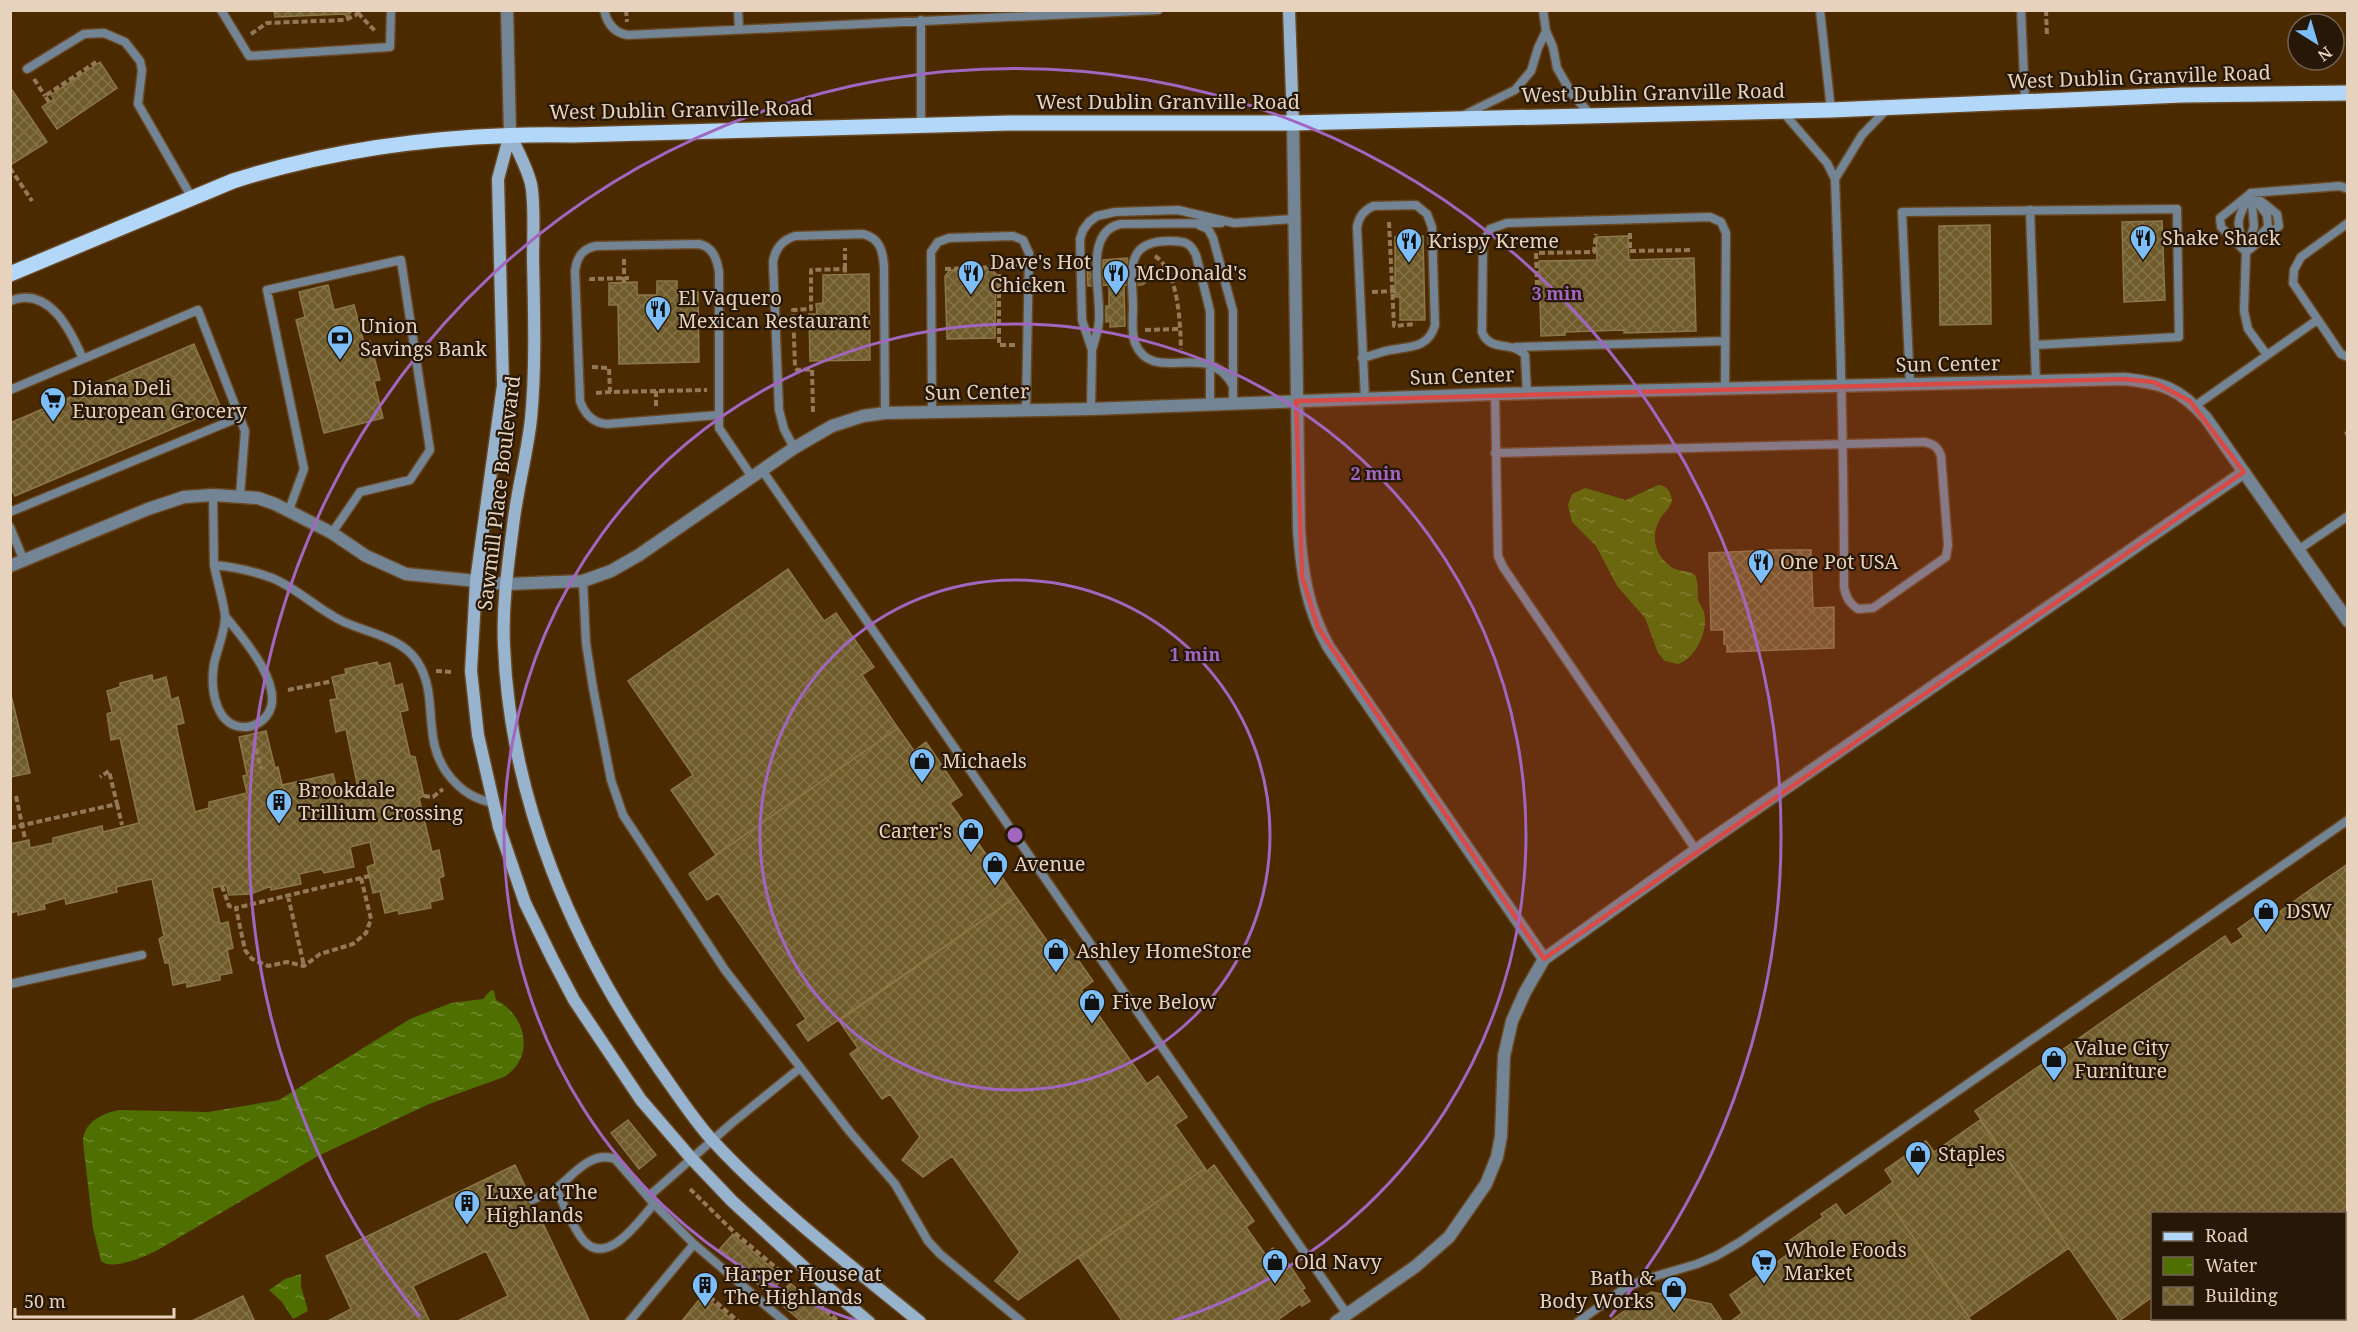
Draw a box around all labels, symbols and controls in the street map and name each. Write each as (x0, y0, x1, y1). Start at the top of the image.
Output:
north arrow (2286, 12, 2346, 72)
text: N (2313, 41, 2337, 67)
street label: West Dublin Granville Road (2007, 58, 2271, 95)
street label: West Dublin Granville Road (1521, 77, 1785, 108)
street label: West Dublin Granville Road (1036, 88, 1300, 115)
street label: West Dublin Granville Road (549, 94, 813, 125)
restaurant icon: Shake Shack (2128, 223, 2158, 261)
place label: Shake Shack (2162, 224, 2281, 251)
restaurant icon: Krispy Kreme (1394, 226, 1424, 264)
place label: Krispy Kreme (1428, 227, 1559, 254)
place label: Dave's Hot Chicken (990, 248, 1091, 298)
restaurant icon: Dave's Hot Chicken (956, 258, 986, 296)
restaurant icon: McDonald's (1101, 258, 1131, 296)
place label: McDonald's (1136, 259, 1247, 286)
text: 3 min (1532, 281, 1582, 305)
place label: El Vaquero Mexican Restaurant (678, 284, 869, 334)
restaurant icon: El Vaquero Mexican Restaurant (643, 294, 673, 332)
place label: Union Savings Bank (360, 312, 487, 362)
bank icon: Union Savings Bank (325, 323, 355, 361)
street label: Sun Center (1895, 349, 2001, 378)
street label: Sun Center (1409, 360, 1515, 391)
place label: Diana Deli European Grocery (72, 374, 248, 424)
street label: Sawmill Place Boulevard (471, 374, 526, 612)
street label: Sun Center (924, 377, 1030, 406)
supermarket icon: Diana Deli European Grocery (38, 385, 68, 423)
text: 2 min (1351, 461, 1401, 485)
restaurant icon: One Pot USA (1746, 547, 1776, 585)
place label: One Pot USA (1780, 548, 1899, 575)
text: 1 min (1170, 642, 1220, 666)
shop icon: Michaels (907, 746, 937, 784)
place label: Michaels (942, 747, 1027, 774)
place label: Brookdale Trillium Crossing (298, 776, 463, 826)
building icon: Brookdale Trillium Crossing (264, 787, 294, 825)
shop icon: Carter's (956, 816, 986, 854)
place label: Carter's (878, 817, 952, 844)
centre of rings (1005, 825, 1025, 845)
shop icon: Avenue (980, 849, 1010, 887)
place label: Avenue (1014, 850, 1085, 877)
shop icon: DSW (2251, 896, 2281, 934)
place label: DSW (2286, 897, 2332, 924)
shop icon: Ashley HomeStore (1041, 936, 1071, 974)
place label: Ashley HomeStore (1076, 937, 1252, 964)
shop icon: Five Below (1077, 987, 1107, 1025)
place label: Five Below (1112, 988, 1217, 1015)
place label: Value City Furniture (2074, 1034, 2170, 1084)
shop icon: Value City Furniture (2039, 1044, 2069, 1082)
shop icon: Staples (1903, 1139, 1933, 1177)
place label: Staples (1938, 1140, 2005, 1167)
place label: Luxe at The Highlands (486, 1178, 598, 1228)
building icon: Luxe at The Highlands (452, 1188, 482, 1226)
legend (2151, 1212, 2346, 1320)
text: Road (2205, 1223, 2248, 1247)
place label: Whole Foods Market (1784, 1236, 1907, 1286)
shop icon: Old Navy (1260, 1247, 1290, 1285)
supermarket icon: Whole Foods Market (1749, 1247, 1779, 1285)
place label: Old Navy (1294, 1248, 1383, 1275)
text: Water (2205, 1253, 2258, 1277)
place label: Harper House at The Highlands (724, 1260, 881, 1310)
place label: Bath & Body Works (1539, 1264, 1654, 1314)
building icon: Harper House at The Highlands (690, 1270, 720, 1308)
shop icon: Bath & Body Works (1659, 1274, 1689, 1312)
scale bar (15, 1281, 174, 1319)
text: Building (2205, 1283, 2278, 1307)
text: 50 m (24, 1289, 66, 1313)

